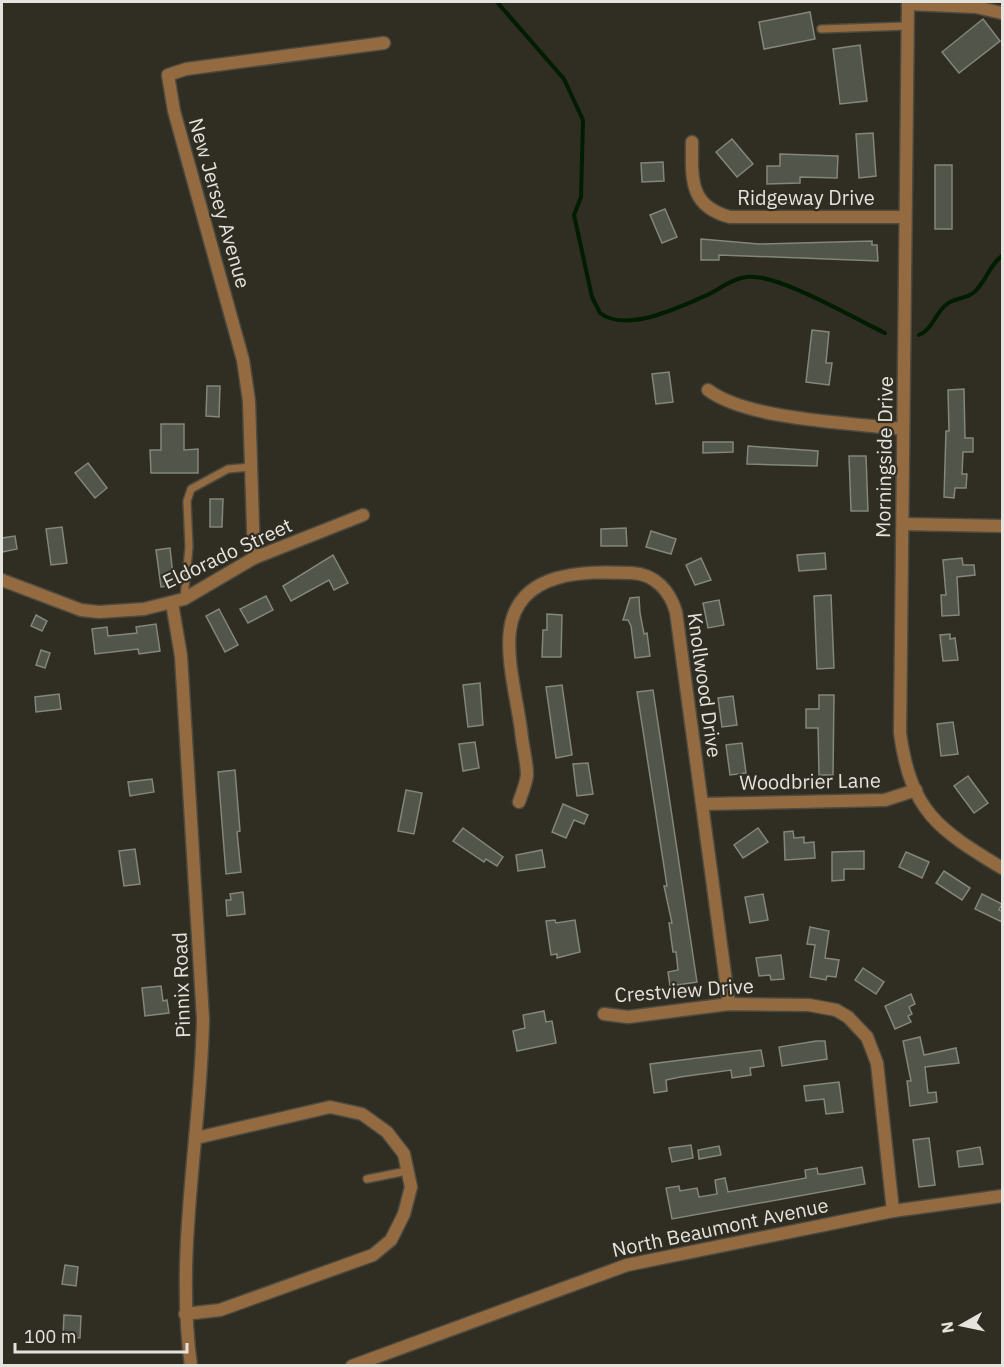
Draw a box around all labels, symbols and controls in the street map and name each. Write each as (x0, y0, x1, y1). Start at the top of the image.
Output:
street label: New Jersey Avenue (183, 115, 257, 291)
street label: Ridgeway Drive (737, 184, 875, 211)
street label: Morningside Drive (869, 376, 899, 538)
street label: Eldorado Street (158, 511, 296, 595)
street label: Knollwood Drive (681, 611, 729, 759)
street label: Woodbrier Lane (739, 766, 881, 796)
street label: Pinnix Road (166, 932, 196, 1038)
street label: Crestview Drive (613, 972, 755, 1008)
street label: North Beaumont Avenue (609, 1191, 831, 1263)
north arrow (932, 1295, 992, 1355)
scale bar (15, 1316, 188, 1354)
text: N (936, 1320, 958, 1335)
text: 100 m (24, 1325, 76, 1348)

